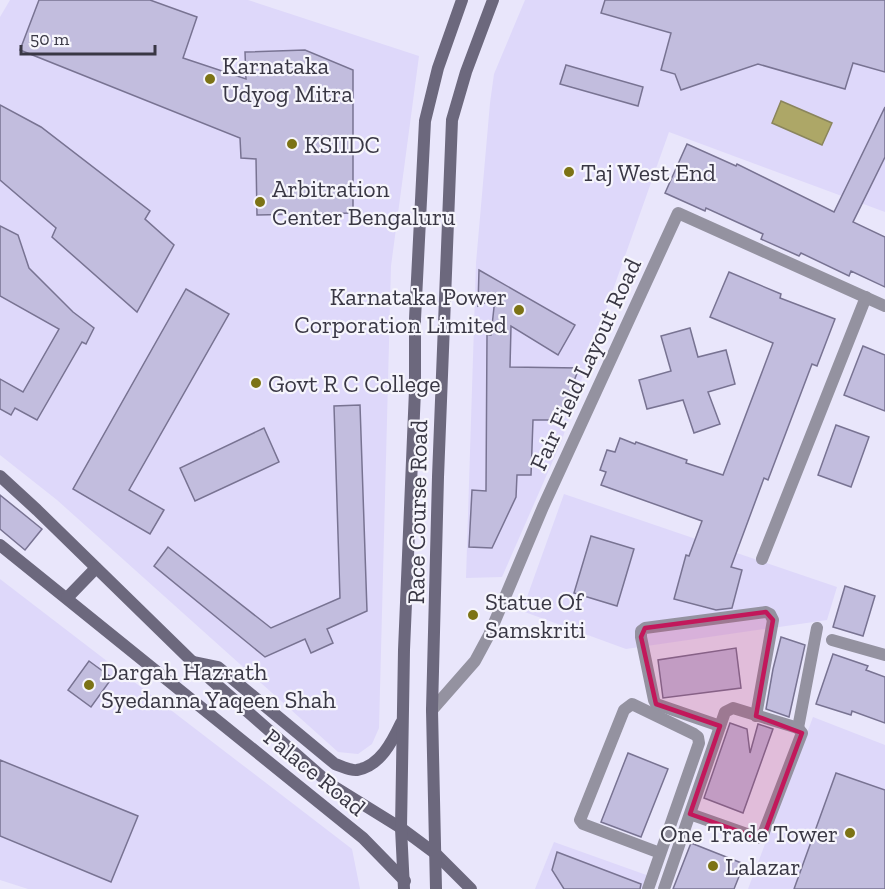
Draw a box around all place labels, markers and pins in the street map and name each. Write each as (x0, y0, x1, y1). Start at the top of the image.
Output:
place label: Karnataka Udyog Mitra (222, 51, 353, 108)
marker: Karnataka Udyog Mitra (203, 72, 217, 86)
place label: KSIIDC (304, 130, 380, 159)
marker: KSIIDC (285, 137, 299, 151)
place label: Taj West End (581, 158, 716, 187)
marker: Taj West End (562, 165, 576, 179)
place label: Arbitration Center Bengaluru (272, 174, 456, 231)
marker: Arbitration Center Bengaluru (253, 195, 267, 209)
place label: Karnataka Power Corporation Limited (294, 282, 507, 339)
marker: Karnataka Power Corporation Limited (512, 303, 526, 317)
place label: Govt R C College (268, 369, 441, 398)
marker: Govt R C College (249, 376, 263, 390)
place label: Statue Of Samskriti (485, 587, 586, 644)
marker: Statue Of Samskriti (466, 608, 480, 622)
place label: Dargah Hazrath Syedanna Yaqeen Shah (101, 657, 336, 714)
marker: Dargah Hazrath Syedanna Yaqeen Shah (82, 678, 96, 692)
place label: One Trade Tower (660, 819, 838, 848)
marker: One Trade Tower (843, 826, 857, 840)
place label: Lalazar (725, 852, 800, 881)
marker: Lalazar (706, 859, 720, 873)

